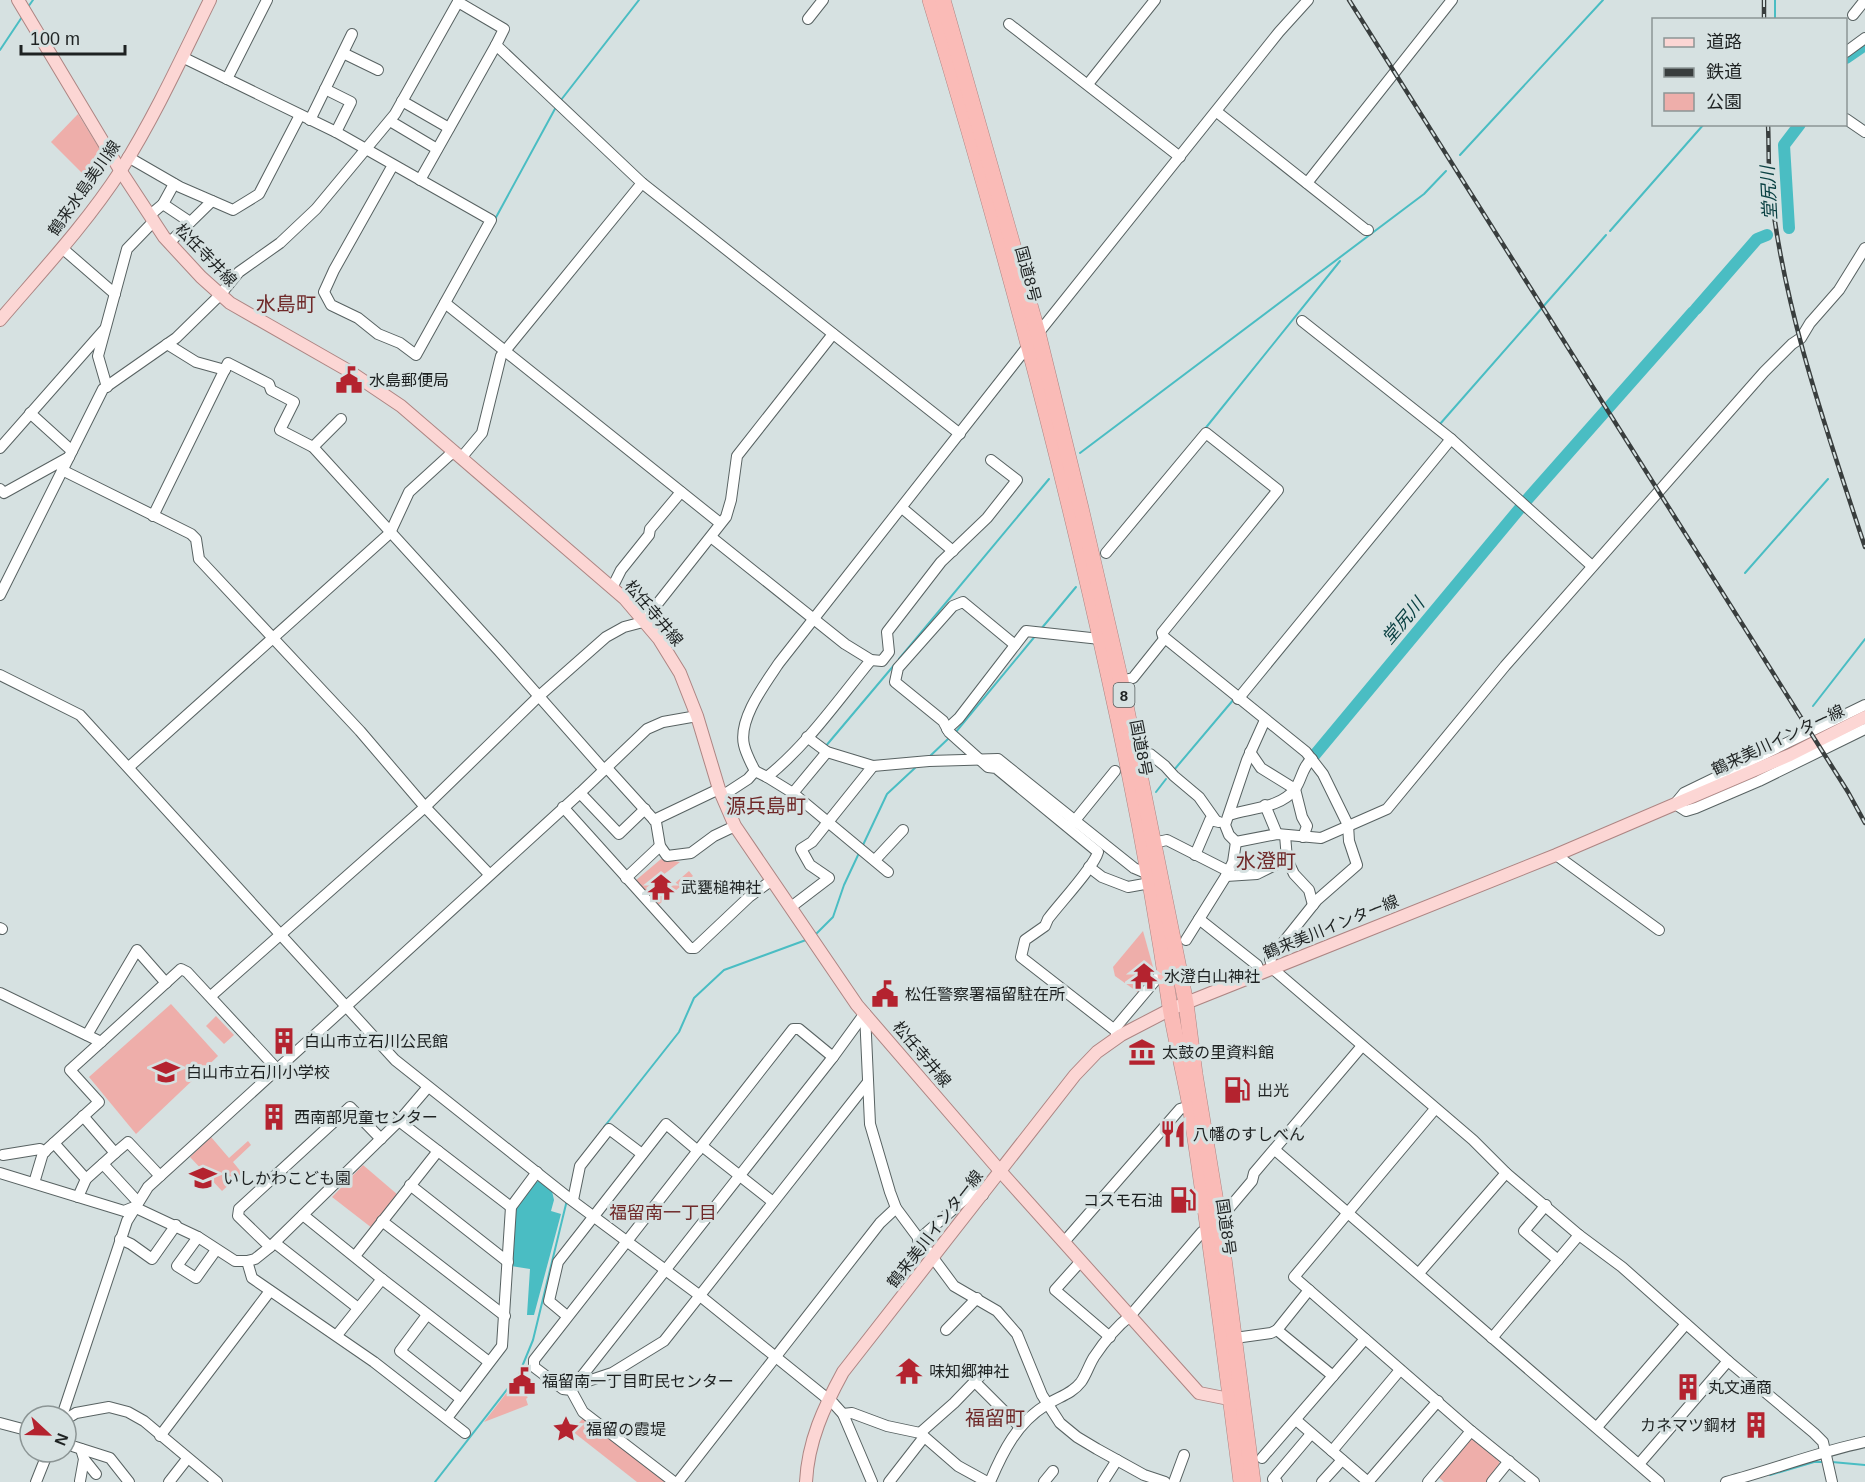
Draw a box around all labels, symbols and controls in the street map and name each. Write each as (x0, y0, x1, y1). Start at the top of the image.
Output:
scale bar (21, 18, 124, 56)
legend (1652, 18, 1847, 126)
text: 100 m (30, 29, 80, 49)
text: 道路 (1706, 32, 1742, 52)
text: 鉄道 (1706, 62, 1742, 82)
text: 公園 (1706, 92, 1742, 112)
street label: 鶴来水島美川線 (45, 137, 123, 239)
water label: 堂尻川 (1757, 164, 1780, 220)
street label: 松任寺井線 (172, 220, 240, 290)
street label: 国道8号 (1012, 244, 1044, 304)
district label: 水島町 (256, 293, 316, 315)
public building icon: 水島郵便局 (334, 365, 364, 395)
place label: 水島郵便局 (369, 372, 449, 389)
street label: 松任寺井線 (622, 577, 686, 649)
water label: 堂尻川 (1378, 592, 1429, 648)
road number: 8 (1114, 683, 1134, 707)
street label: 鶴来美川インター線 (1709, 702, 1847, 778)
street label: 国道8号 (1127, 718, 1155, 778)
district label: 源兵島町 (726, 795, 806, 817)
district label: 水澄町 (1236, 850, 1296, 872)
temple icon: 武甕槌神社 (646, 872, 676, 902)
place label: 武甕槌神社 (681, 879, 761, 896)
street label: 鶴来美川インター線 (1261, 892, 1401, 962)
temple icon: 水澄白山神社 (1129, 961, 1159, 991)
place label: 水澄白山神社 (1164, 968, 1260, 985)
public building icon: 松任警察署福留駐在所 (870, 979, 900, 1009)
place label: 松任警察署福留駐在所 (905, 986, 1065, 1003)
street label: 松任寺井線 (890, 1018, 954, 1090)
building icon: 白山市立石川公民館 (269, 1026, 299, 1056)
place label: 白山市立石川公民館 (304, 1033, 448, 1050)
museum icon: 太鼓の里資料館 (1127, 1037, 1157, 1067)
place label: 太鼓の里資料館 (1162, 1044, 1274, 1061)
school or university icon: 白山市立石川小学校 (151, 1057, 181, 1087)
place label: 白山市立石川小学校 (186, 1064, 330, 1081)
fuel station icon: 出光 (1222, 1075, 1252, 1105)
place label: 出光 (1257, 1082, 1289, 1099)
building icon: 西南部児童センター (259, 1102, 289, 1132)
place label: 西南部児童センター (294, 1109, 438, 1126)
restaurant icon: 八幡のすしべん (1158, 1119, 1188, 1149)
place label: 八幡のすしべん (1193, 1126, 1305, 1143)
school or university icon: いしかわこども園 (188, 1163, 218, 1193)
street label: 鶴来美川インター線 (884, 1167, 986, 1291)
place label: いしかわこども園 (223, 1170, 351, 1187)
fuel station icon: コスモ石油 (1168, 1185, 1198, 1215)
place label: コスモ石油 (1083, 1192, 1163, 1209)
street label: 国道8号 (1214, 1198, 1238, 1256)
district label: 福留南一丁目 (609, 1203, 717, 1223)
temple icon: 味知郷神社 (894, 1356, 924, 1386)
place label: 味知郷神社 (929, 1363, 1009, 1380)
public building icon: 福留南一丁目町民センター (507, 1366, 537, 1396)
building icon: 丸文通商 (1673, 1372, 1703, 1402)
place label: 福留南一丁目町民センター (542, 1373, 734, 1390)
place label: 丸文通商 (1708, 1379, 1772, 1396)
north arrow (18, 1404, 78, 1464)
district label: 福留町 (965, 1407, 1025, 1429)
building icon: カネマツ鋼材 (1741, 1410, 1771, 1440)
place icon: 福留の霞堤 (551, 1414, 581, 1444)
place label: カネマツ鋼材 (1640, 1417, 1736, 1434)
place label: 福留の霞堤 (586, 1421, 666, 1438)
text: N (51, 1431, 71, 1448)

